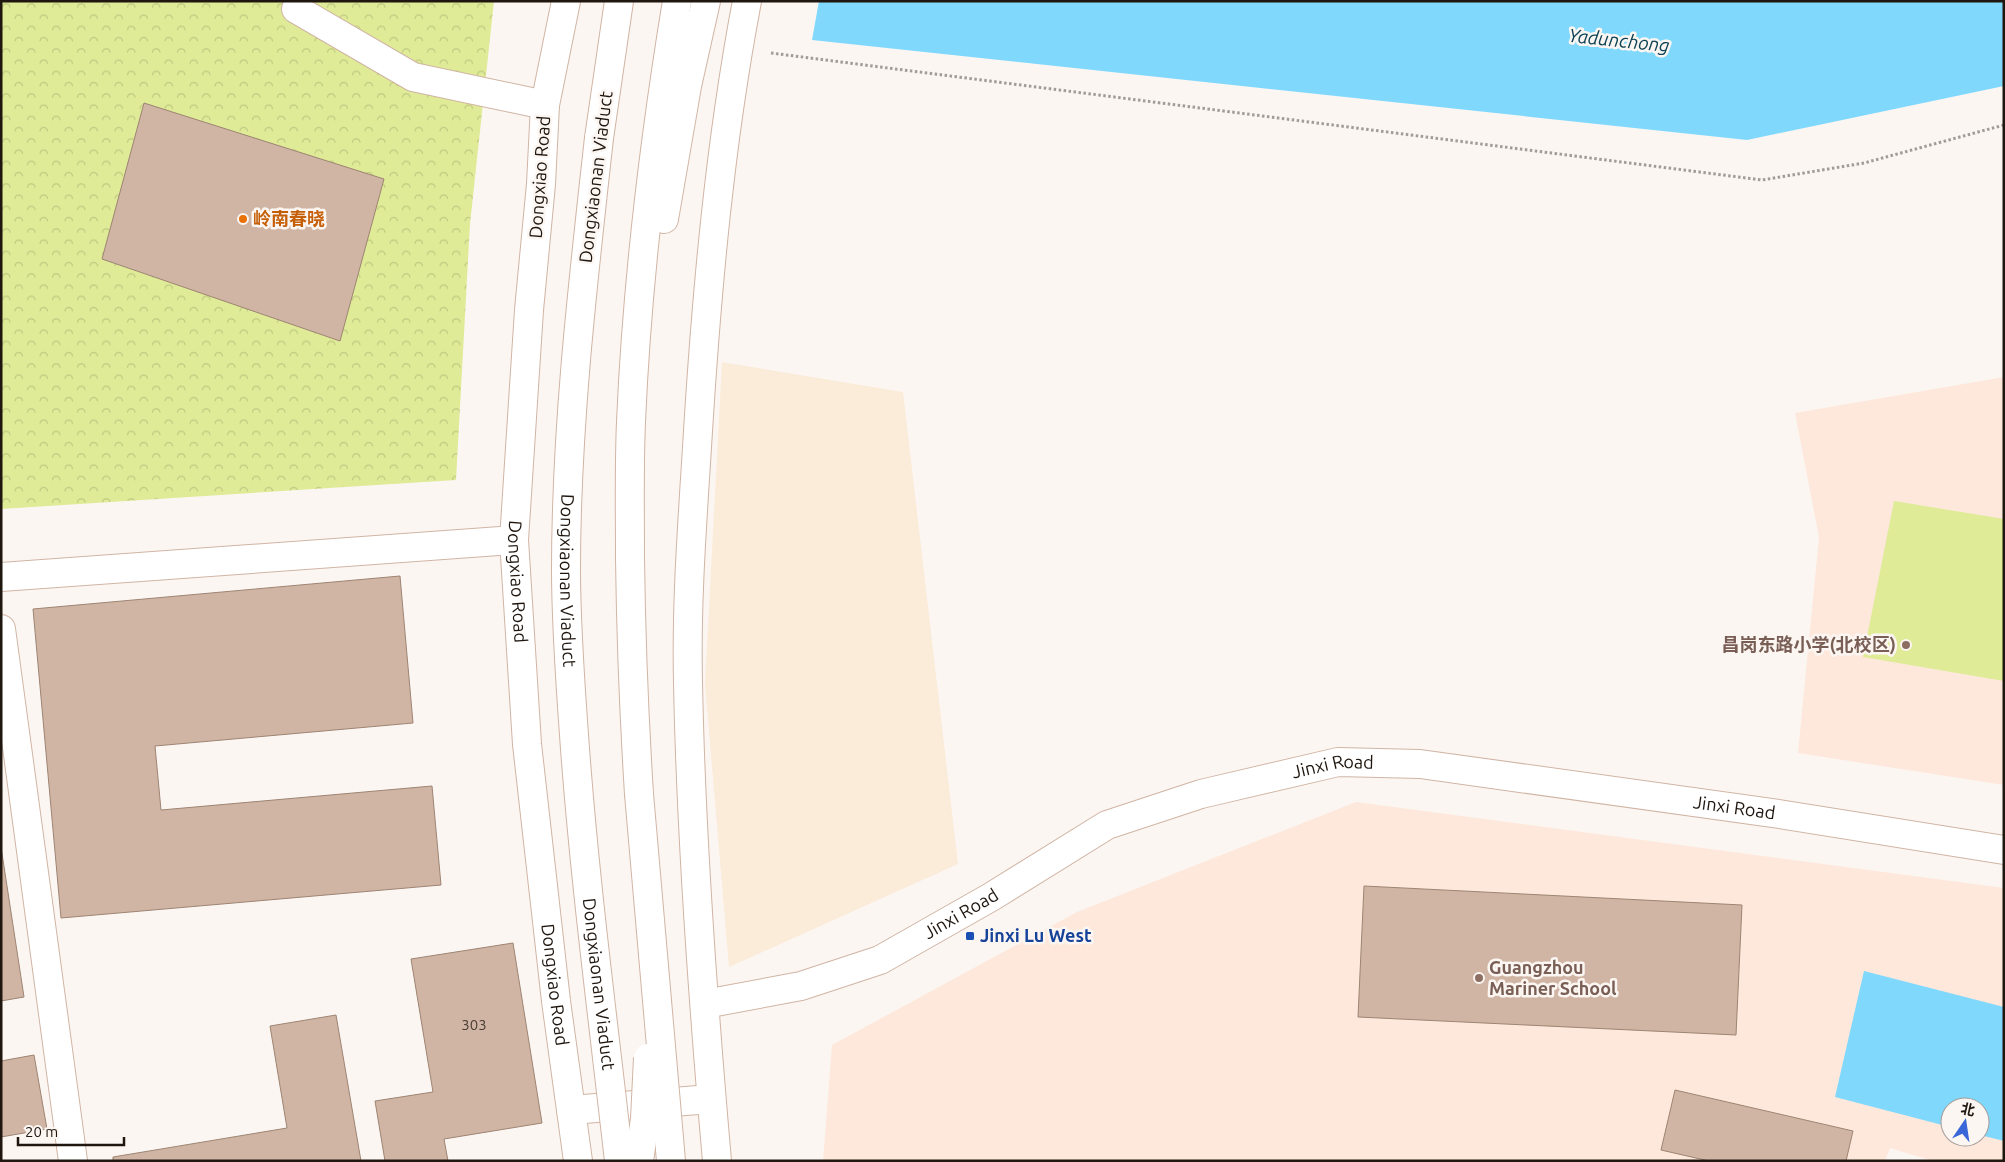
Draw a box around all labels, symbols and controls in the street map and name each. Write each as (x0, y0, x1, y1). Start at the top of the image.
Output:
water label: Yadunchong (1567, 24, 1671, 56)
street label: Dongxiaonan Viaduct (575, 90, 615, 264)
street label: Dongxiao Road (525, 115, 553, 239)
place label: 岭南春晓 (253, 208, 325, 228)
marker: 岭南春晓 (237, 213, 249, 225)
street label: Dongxiaonan Viaduct (557, 494, 580, 667)
street label: Dongxiao Road (505, 520, 532, 644)
place label: 昌岗东路小学(北校区) (1722, 634, 1896, 655)
marker: 昌岗东路小学(北校区) (1900, 639, 1912, 651)
street label: Jinxi Road (1290, 750, 1374, 781)
street label: Jinxi Road (1692, 791, 1777, 822)
street label: Jinxi Road (920, 884, 1002, 942)
street label: Dongxiaonan Viaduct (580, 897, 619, 1071)
street label: Dongxiao Road (538, 923, 573, 1047)
place label: Jinxi Lu West (980, 925, 1092, 945)
marker: Jinxi Lu West (964, 930, 976, 942)
place label: Guangzhou Mariner School (1489, 957, 1617, 998)
marker: Guangzhou Mariner School (1473, 972, 1485, 984)
house number: 303 (461, 1016, 487, 1033)
north arrow (1940, 1097, 1990, 1147)
text: 北 (1959, 1100, 1977, 1119)
scale bar (18, 1114, 124, 1146)
text: 20 m (25, 1123, 58, 1140)

